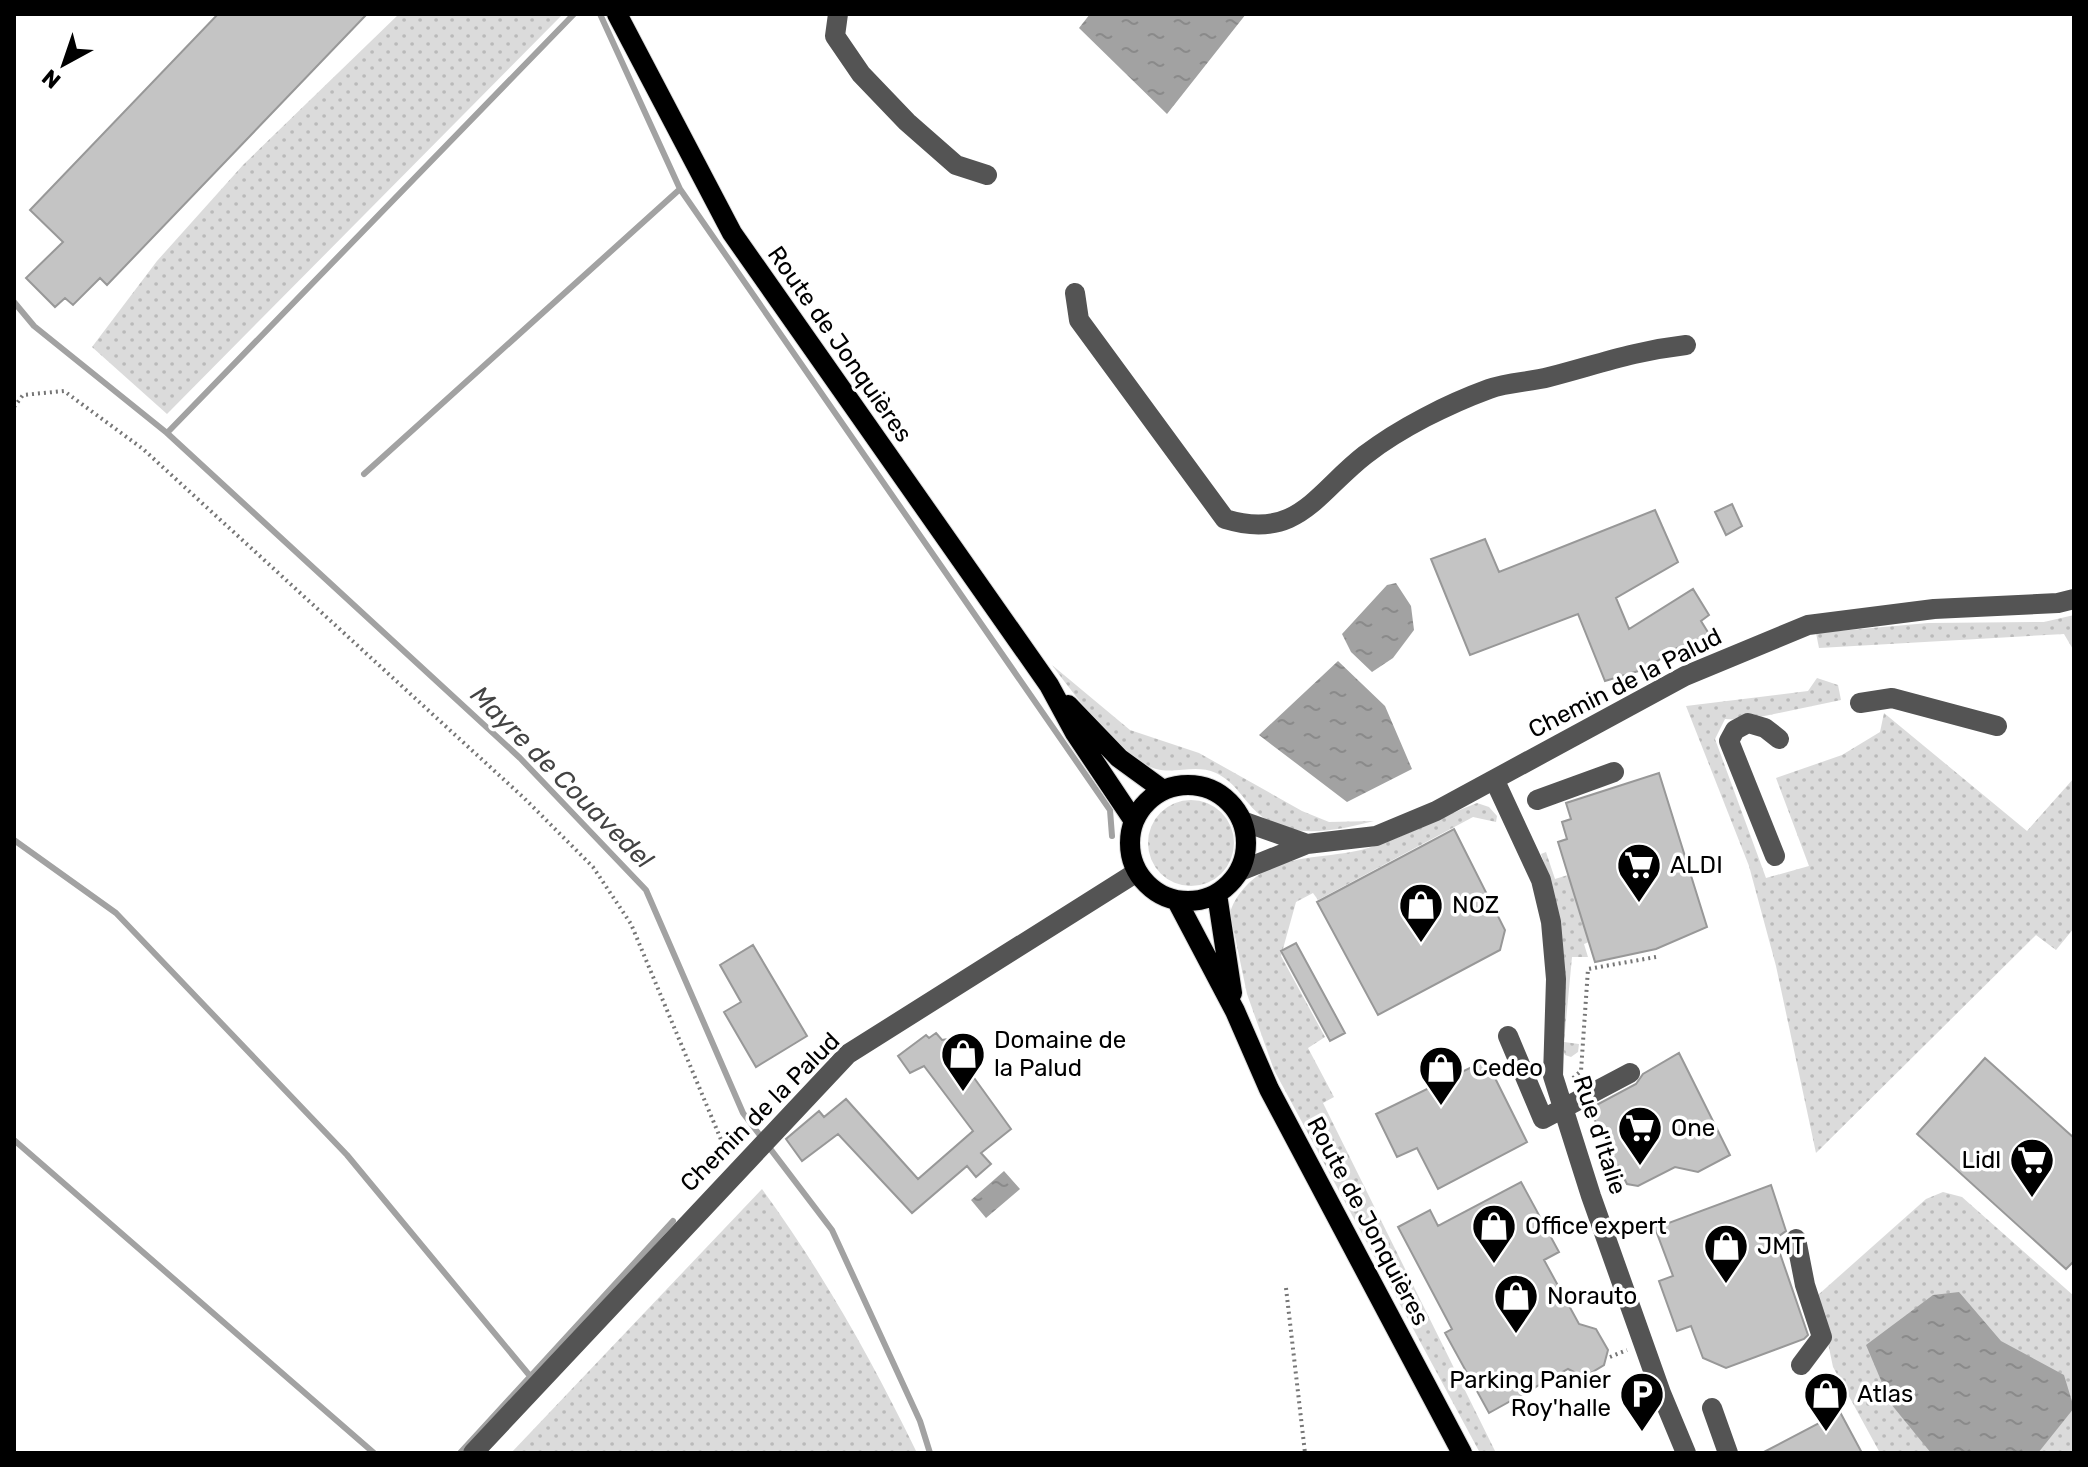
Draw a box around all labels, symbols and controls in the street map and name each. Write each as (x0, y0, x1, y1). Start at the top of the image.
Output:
north arrow (24, 24, 104, 104)
text: N (37, 64, 66, 94)
street label: Route de Jonquières (762, 241, 918, 447)
street label: Chemin de la Palud (1524, 622, 1726, 744)
water label: Mayre de Couavedel (464, 680, 660, 876)
supermarket icon: ALDI (1615, 841, 1663, 904)
place label: ALDI (1670, 851, 1723, 879)
shop icon: NOZ (1397, 881, 1445, 944)
place label: NOZ (1452, 891, 1499, 919)
place label: Domaine de la Palud (994, 1026, 1126, 1082)
street label: Chemin de la Palud (675, 1027, 845, 1197)
shop icon: Domaine de la Palud (939, 1030, 987, 1093)
shop icon: Cedeo (1417, 1044, 1465, 1107)
place label: Cedeo (1472, 1054, 1543, 1082)
street label: Rue d'Italie (1568, 1072, 1632, 1198)
supermarket icon: One (1616, 1104, 1664, 1167)
street label: Route de Jonquières (1301, 1112, 1435, 1330)
place label: One (1671, 1114, 1715, 1142)
supermarket icon: Lidl (2008, 1136, 2056, 1199)
place label: Lidl (1962, 1146, 2001, 1174)
shop icon: Office expert (1470, 1202, 1518, 1265)
place label: Office expert (1525, 1212, 1667, 1240)
shop icon: JMT (1702, 1222, 1750, 1285)
place label: JMT (1757, 1232, 1805, 1260)
shop icon: Norauto (1492, 1272, 1540, 1335)
place label: Norauto (1547, 1282, 1637, 1310)
place label: Parking Panier Roy'halle (1449, 1366, 1611, 1422)
parking icon: Parking Panier Roy'halle (1618, 1370, 1666, 1433)
shop icon: Atlas (1802, 1370, 1850, 1433)
place label: Atlas (1857, 1380, 1913, 1408)

